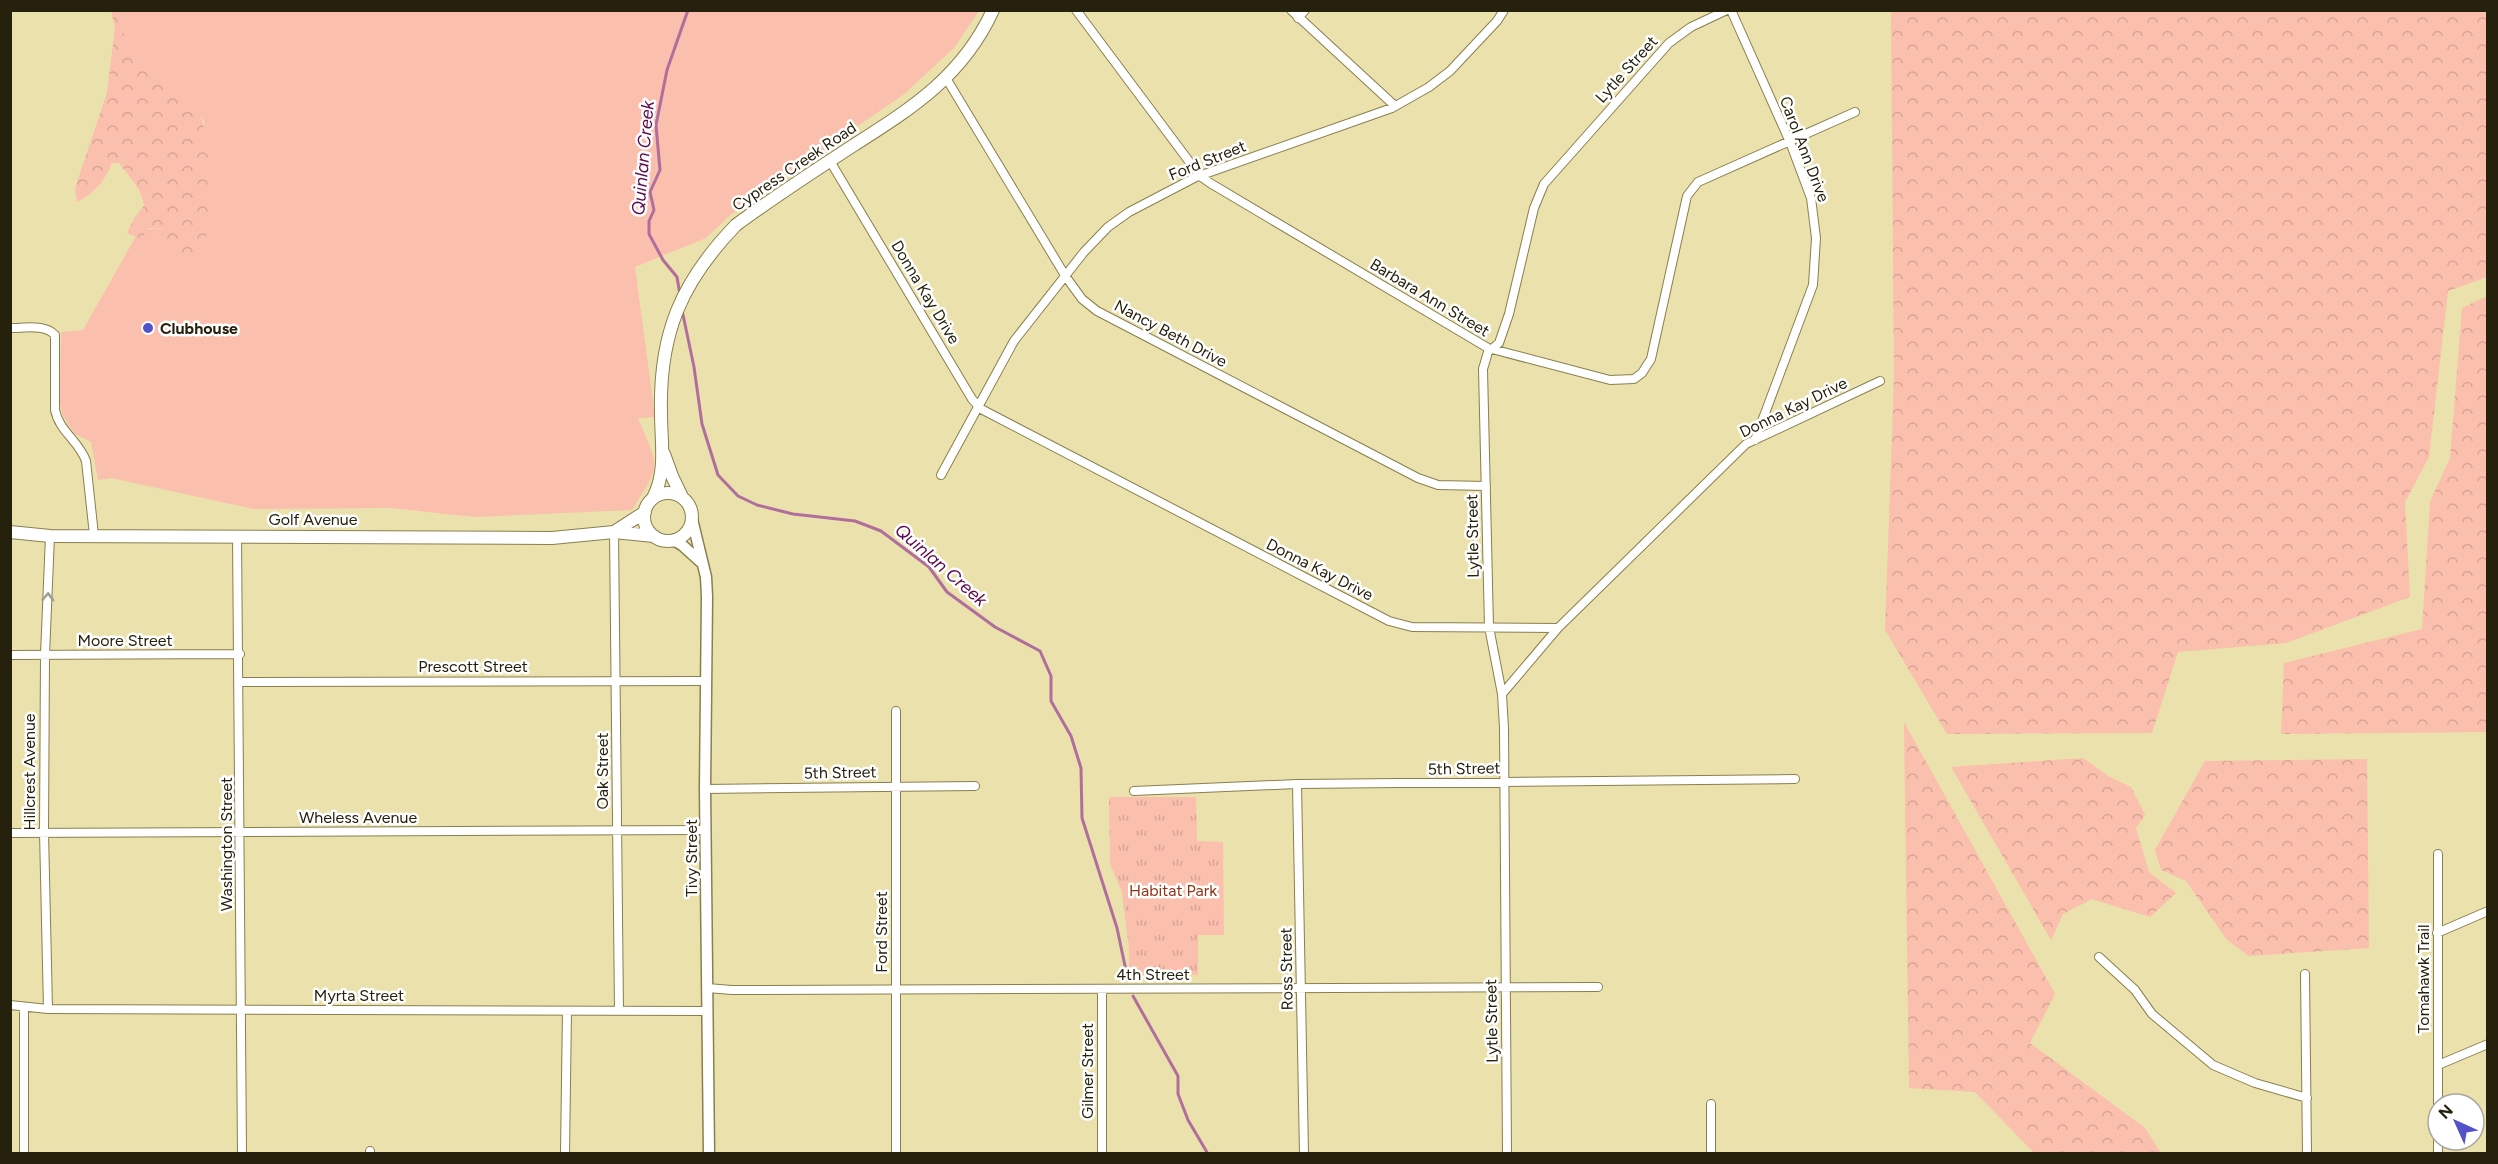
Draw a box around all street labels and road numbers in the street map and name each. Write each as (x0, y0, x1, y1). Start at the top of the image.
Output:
street label: Lytle Street (1591, 32, 1661, 107)
street label: Carol Ann Drive (1776, 94, 1833, 205)
street label: Cypress Creek Road (729, 118, 860, 215)
street label: Ford Street (1166, 136, 1248, 185)
street label: Donna Kay Drive (887, 237, 964, 348)
street label: Barbara Ann Street (1367, 254, 1493, 341)
street label: Nancy Beth Drive (1111, 296, 1231, 371)
street label: Donna Kay Drive (1736, 373, 1850, 442)
street label: Lytle Street (1462, 494, 1483, 578)
street label: Golf Avenue (269, 510, 358, 529)
street label: Donna Kay Drive (1263, 534, 1377, 605)
street label: Moore Street (78, 631, 173, 650)
street label: Prescott Street (418, 657, 528, 676)
street label: Hillcrest Avenue (20, 713, 39, 831)
street label: Oak Street (593, 732, 612, 810)
street label: 5th Street (1427, 758, 1501, 779)
street label: 5th Street (803, 762, 877, 783)
street label: Washington Street (217, 777, 236, 911)
street label: Wheless Avenue (299, 808, 417, 827)
street label: Tivy Street (682, 819, 701, 897)
street label: Ford Street (872, 891, 891, 973)
street label: Tomahawk Trail (2414, 924, 2433, 1034)
street label: Ross Street (1276, 927, 1297, 1011)
street label: 4th Street (1116, 965, 1190, 984)
street label: Lytle Street (1481, 979, 1502, 1063)
street label: Myrta Street (314, 986, 404, 1005)
street label: Gilmer Street (1078, 1023, 1097, 1119)

